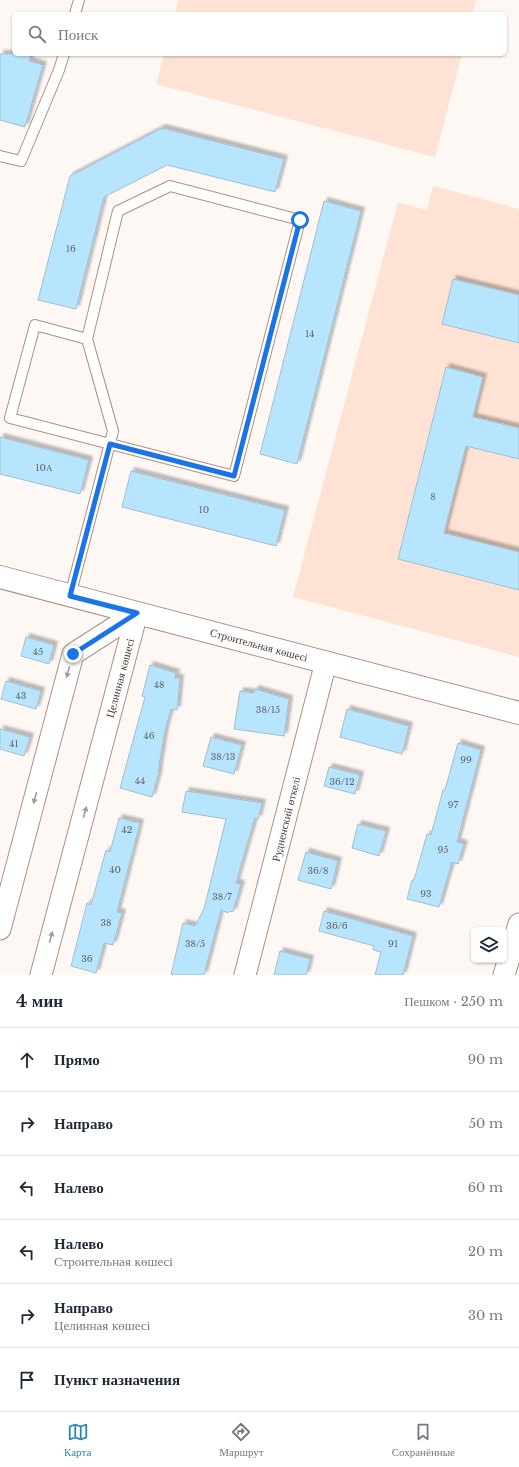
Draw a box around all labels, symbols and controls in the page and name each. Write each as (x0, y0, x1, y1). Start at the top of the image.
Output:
search box (12, 12, 507, 56)
icon: search (26, 23, 48, 45)
text: Поиск (58, 25, 98, 44)
route start (291, 211, 309, 229)
house number: 16 (66, 243, 76, 254)
house number: 14 (305, 328, 315, 339)
house number: 10А (36, 462, 53, 473)
house number: 8 (430, 491, 436, 502)
house number: 10 (199, 504, 209, 515)
street label: Строительная көшесі (209, 625, 309, 665)
street label: Целинная көшесі (103, 637, 137, 719)
route end (64, 645, 82, 663)
house number: 45 (33, 646, 43, 657)
one-way arrow (65, 667, 71, 679)
house number: 48 (154, 679, 164, 690)
house number: 43 (16, 690, 26, 701)
house number: 38/15 (256, 704, 280, 715)
house number: 46 (143, 730, 155, 741)
house number: 41 (9, 738, 19, 749)
house number: 38/13 (211, 751, 235, 762)
house number: 99 (460, 754, 472, 765)
house number: 44 (135, 775, 145, 786)
street label: Рудненский өткелі (269, 775, 303, 863)
house number: 36/12 (329, 776, 355, 787)
one-way arrow (32, 792, 38, 804)
house number: 97 (448, 799, 459, 810)
one-way arrow (82, 805, 88, 818)
house number: 42 (122, 824, 132, 835)
house number: 95 (438, 844, 448, 855)
house number: 40 (109, 864, 121, 875)
house number: 36/8 (308, 865, 328, 876)
house number: 93 (420, 888, 432, 899)
house number: 38/7 (212, 891, 232, 902)
house number: 38 (101, 917, 112, 928)
house number: 36/6 (326, 920, 348, 931)
map controls (471, 927, 507, 963)
button: layers (471, 927, 507, 963)
one-way arrow (49, 931, 55, 944)
house number: 38/5 (185, 938, 205, 949)
house number: 91 (388, 938, 398, 949)
house number: 36 (81, 953, 93, 964)
text: 4 мин (16, 991, 63, 1012)
text: Пешком · 250 m (404, 993, 503, 1010)
icon: ahead (16, 1049, 38, 1071)
text: Прямо (54, 1050, 100, 1069)
text: 90 m (468, 1051, 503, 1068)
icon: right (16, 1113, 38, 1135)
text: Направо (54, 1114, 113, 1133)
text: 50 m (469, 1115, 503, 1132)
icon: left (16, 1177, 38, 1199)
text: Налево (54, 1178, 104, 1197)
text: 60 m (468, 1179, 503, 1196)
text: Налево (54, 1234, 104, 1253)
icon: left (16, 1241, 38, 1263)
text: 20 m (468, 1243, 503, 1260)
text: Строительная көшесі (54, 1253, 173, 1270)
text: Направо (54, 1298, 113, 1317)
icon: right (16, 1305, 38, 1327)
text: 30 m (468, 1307, 503, 1324)
text: Целинная көшесі (54, 1317, 150, 1334)
icon: arrive (16, 1369, 38, 1391)
text: Пункт назначения (54, 1370, 180, 1389)
tab: Карта (64, 1421, 91, 1459)
tab: Маршрут (219, 1421, 264, 1459)
tab: Сохранённые (392, 1421, 455, 1459)

